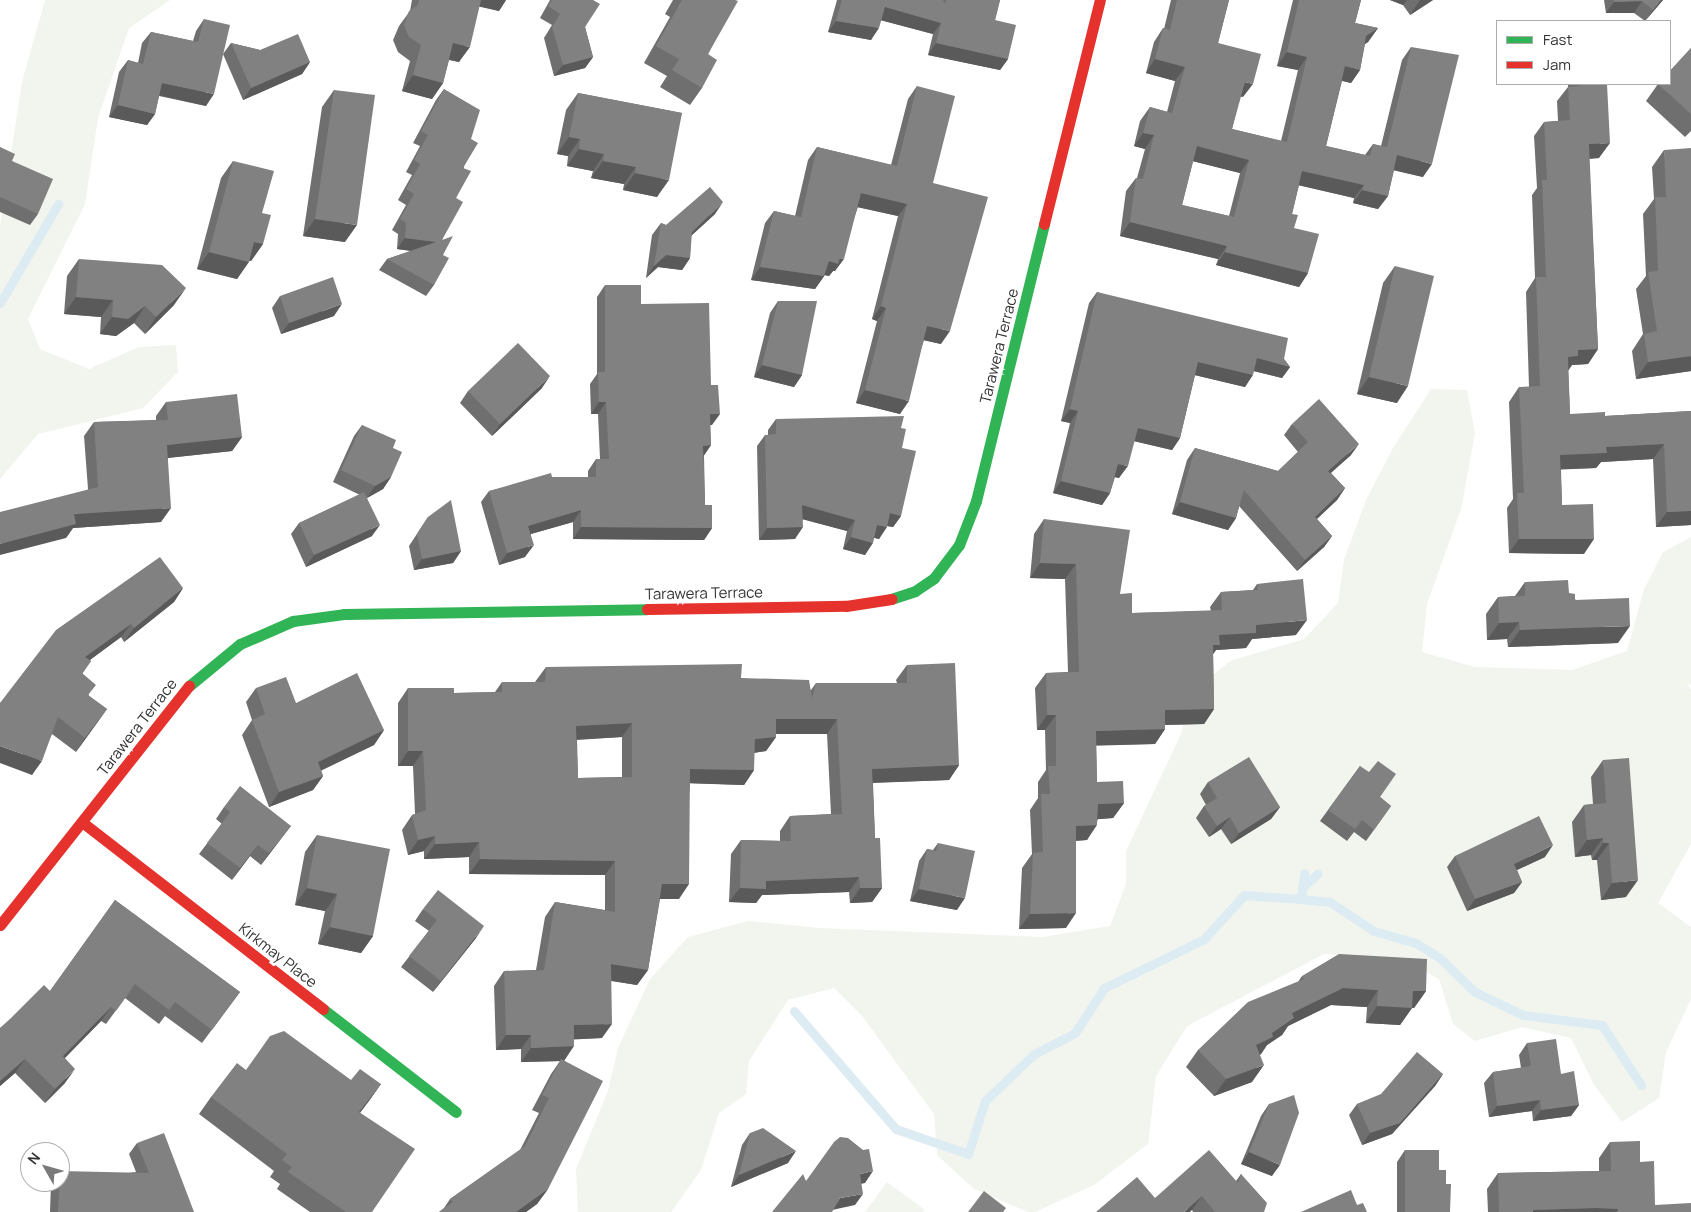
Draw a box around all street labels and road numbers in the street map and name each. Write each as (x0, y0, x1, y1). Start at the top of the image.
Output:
street label: Tarawera Terrace (976, 287, 1022, 405)
street label: Tarawera Terrace (645, 583, 763, 603)
street label: Tarawera Terrace (94, 675, 180, 779)
street label: Kirkmay Place (235, 919, 321, 991)

